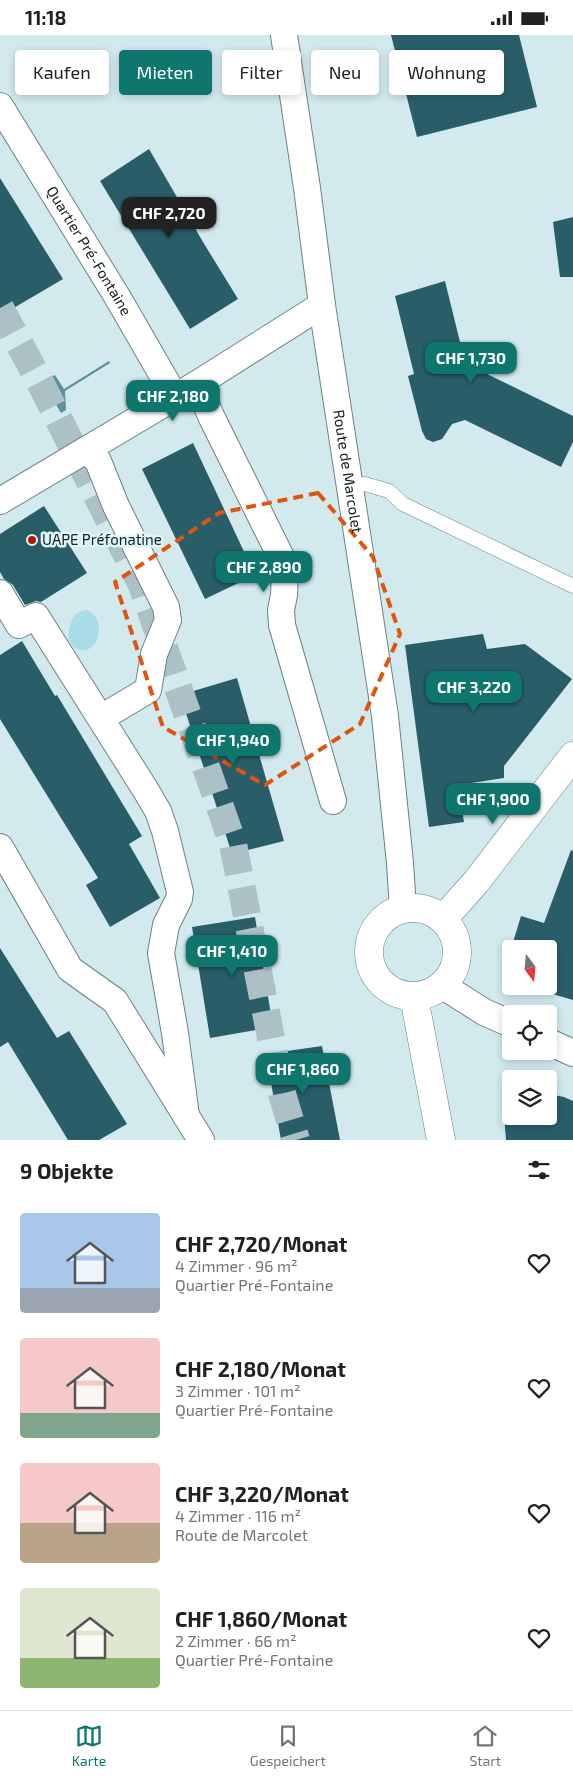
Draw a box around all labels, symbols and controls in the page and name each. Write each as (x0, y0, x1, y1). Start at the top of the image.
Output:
text: 11:18 (25, 6, 66, 29)
chip: Kaufen (15, 50, 109, 95)
chip: Mieten (119, 50, 212, 95)
chip: Filter (222, 50, 301, 95)
chip: Neu (311, 50, 379, 95)
chip: Wohnung (389, 50, 504, 95)
street label: Quartier Pré-Fontaine (42, 182, 136, 318)
pin: CHF 2,720 (112, 197, 226, 239)
text: CHF 2,720 (132, 203, 206, 222)
pin: CHF 1,730 (414, 341, 528, 384)
text: CHF 1,730 (436, 348, 506, 367)
pin: CHF 2,180 (116, 379, 230, 422)
text: CHF 2,180 (137, 386, 209, 405)
street label: Route de Marcolet (330, 408, 367, 535)
place label: UAPE Préfonatine (42, 530, 162, 548)
marker: UAPE Préfonatine (26, 534, 38, 546)
pin: CHF 2,890 (207, 551, 321, 593)
text: CHF 2,890 (226, 557, 302, 576)
pin: CHF 3,220 (417, 671, 531, 713)
text: CHF 3,220 (437, 677, 511, 696)
pin: CHF 1,940 (176, 723, 290, 766)
text: CHF 1,940 (196, 730, 270, 749)
pin: CHF 1,900 (436, 783, 550, 825)
text: CHF 1,900 (457, 789, 529, 808)
pin: CHF 1,410 (175, 935, 289, 977)
north arrow (502, 940, 558, 995)
map controls (502, 940, 557, 1125)
text: CHF 1,410 (197, 941, 267, 960)
button: locate (502, 1005, 557, 1060)
pin: CHF 1,860 (246, 1053, 360, 1095)
text: CHF 1,860 (267, 1059, 339, 1078)
button: layers (502, 1070, 557, 1125)
icon: filters (525, 1156, 553, 1184)
text: 9 Objekte (20, 1158, 114, 1183)
text: CHF 2,720/Monat (175, 1231, 347, 1256)
icon: home (60, 1233, 120, 1293)
icon: heart (525, 1249, 553, 1277)
text: 4 Zimmer · 96 m² (175, 1256, 298, 1275)
text: Quartier Pré-Fontaine (175, 1275, 333, 1294)
text: CHF 2,180/Monat (175, 1356, 346, 1381)
icon: home (60, 1358, 120, 1418)
icon: heart (525, 1374, 553, 1402)
text: 3 Zimmer · 101 m² (175, 1381, 301, 1400)
text: Quartier Pré-Fontaine (175, 1400, 333, 1419)
text: CHF 3,220/Monat (175, 1481, 349, 1506)
icon: home (60, 1483, 120, 1543)
icon: heart (525, 1499, 553, 1527)
text: 4 Zimmer · 116 m² (175, 1506, 301, 1525)
text: Route de Marcolet (175, 1525, 308, 1544)
text: CHF 1,860/Monat (175, 1606, 347, 1631)
icon: home (60, 1608, 120, 1668)
icon: heart (525, 1624, 553, 1652)
text: 2 Zimmer · 66 m² (175, 1631, 297, 1650)
text: Quartier Pré-Fontaine (175, 1650, 333, 1669)
tab: Karte (72, 1722, 106, 1769)
tab: Gespeichert (250, 1722, 326, 1769)
tab: Start (469, 1722, 501, 1769)

